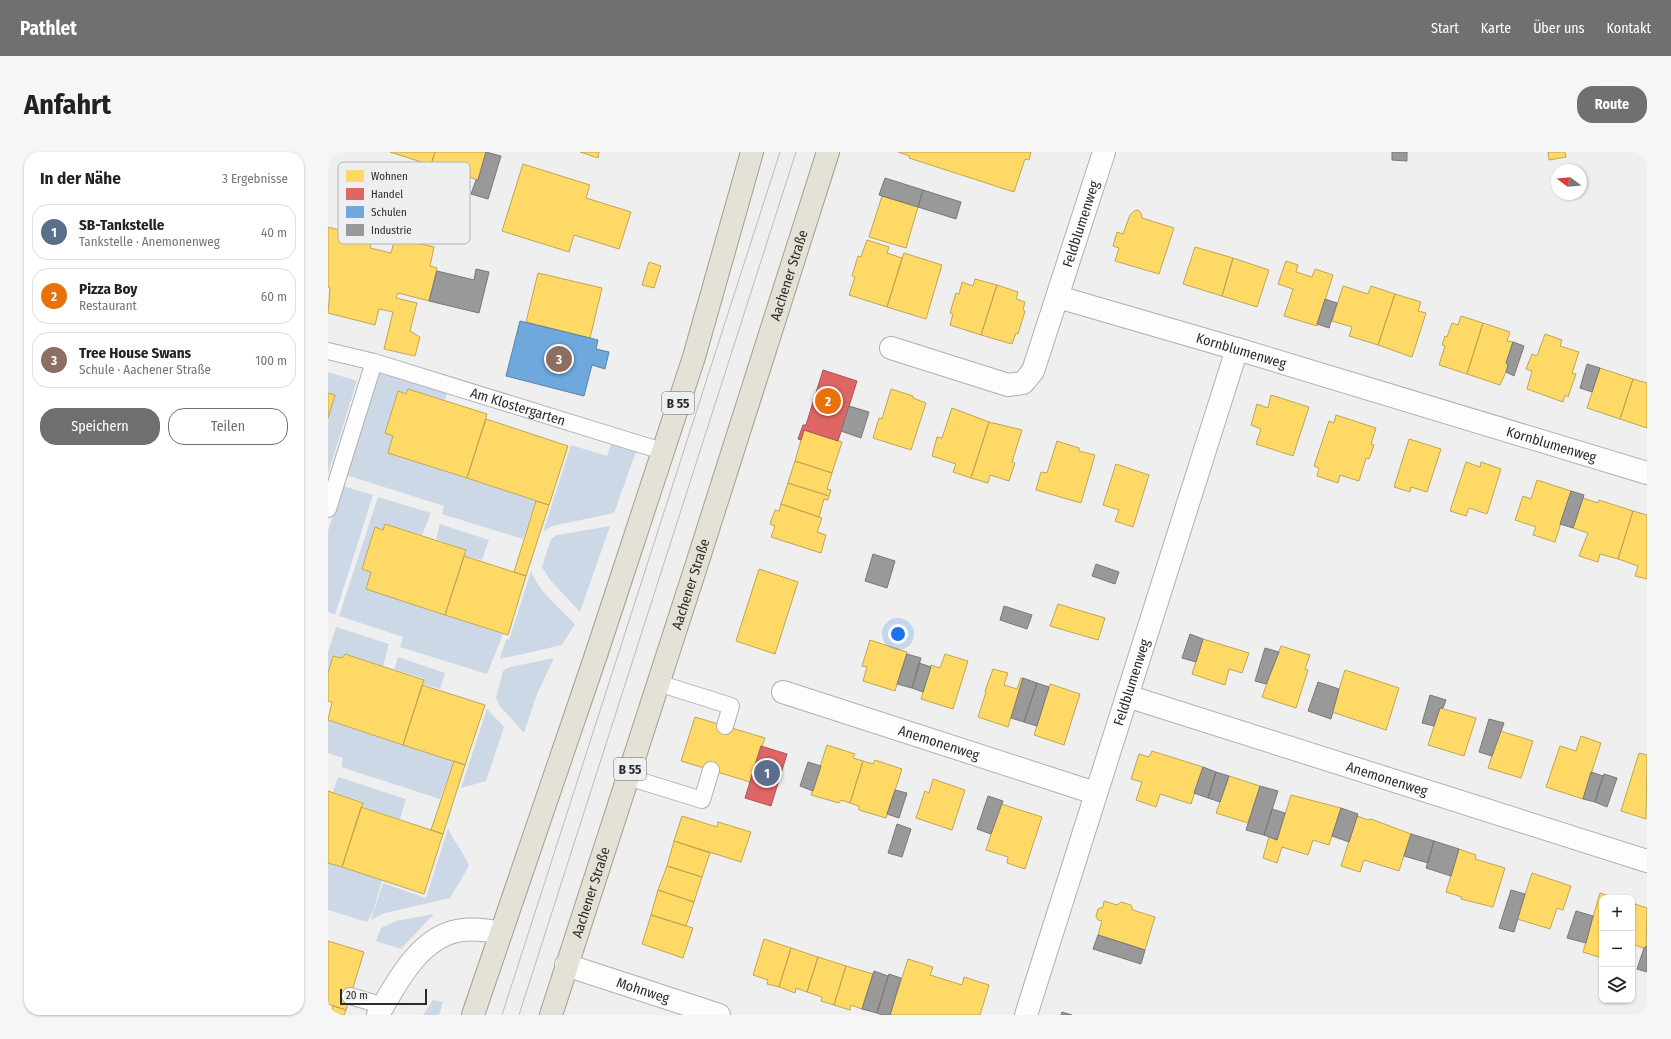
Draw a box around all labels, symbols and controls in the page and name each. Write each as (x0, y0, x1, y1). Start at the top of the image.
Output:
text: Pathlet (20, 17, 77, 40)
text: Start (1431, 20, 1459, 37)
text: Karte (1481, 20, 1511, 37)
text: Über uns (1533, 20, 1585, 37)
text: Kontakt (1607, 20, 1651, 37)
button: Route (1577, 86, 1647, 123)
text: Anfahrt (24, 88, 111, 121)
legend (338, 162, 470, 244)
north arrow (1551, 164, 1587, 200)
text: In der Nähe (40, 168, 121, 189)
text: Wohnen (371, 170, 408, 183)
text: 3 Ergebnisse (222, 171, 288, 186)
street label: Feldblumenweg (1059, 178, 1103, 270)
text: Handel (371, 188, 403, 201)
text: Schulen (371, 206, 407, 219)
text: SB-Tankstelle (79, 216, 164, 234)
text: Industrie (371, 224, 412, 237)
text: 1 (51, 225, 57, 240)
text: 40 m (261, 225, 287, 240)
street label: Aachener Straße (767, 228, 812, 323)
text: Tankstelle · Anemonenweg (79, 234, 220, 249)
text: Pizza Boy (79, 280, 137, 298)
text: 2 (51, 289, 57, 304)
text: 60 m (261, 289, 287, 304)
text: Restaurant (79, 298, 137, 313)
street label: Kornblumenweg (1194, 330, 1289, 373)
text: Tree House Swans (79, 344, 191, 362)
pin: 3 (546, 344, 572, 374)
text: 3 (51, 353, 57, 368)
text: 100 m (255, 353, 287, 368)
text: Schule · Aachener Straße (79, 362, 211, 377)
street label: Am Klostergarten (468, 384, 567, 430)
pin: 2 (815, 386, 841, 416)
road number: B 55 (662, 392, 694, 414)
button: Speichern (40, 408, 160, 445)
button: Teilen (168, 408, 288, 445)
street label: Kornblumenweg (1504, 423, 1599, 466)
street label: Aachener Straße (668, 537, 713, 632)
your location (888, 624, 908, 644)
street label: Feldblumenweg (1110, 637, 1154, 728)
street label: Anemonenweg (896, 722, 982, 764)
road number: B 55 (614, 758, 646, 780)
pin: 1 (754, 758, 780, 788)
street label: Anemonenweg (1344, 758, 1430, 800)
street label: Aachener Straße (569, 845, 614, 940)
map controls (1599, 895, 1635, 1003)
button: + (1599, 895, 1635, 931)
button: − (1599, 931, 1635, 967)
button: layers (1599, 967, 1635, 1003)
street label: Mohnweg (614, 974, 672, 1007)
scale bar (340, 987, 427, 1006)
text: 20 m (346, 989, 368, 1002)

